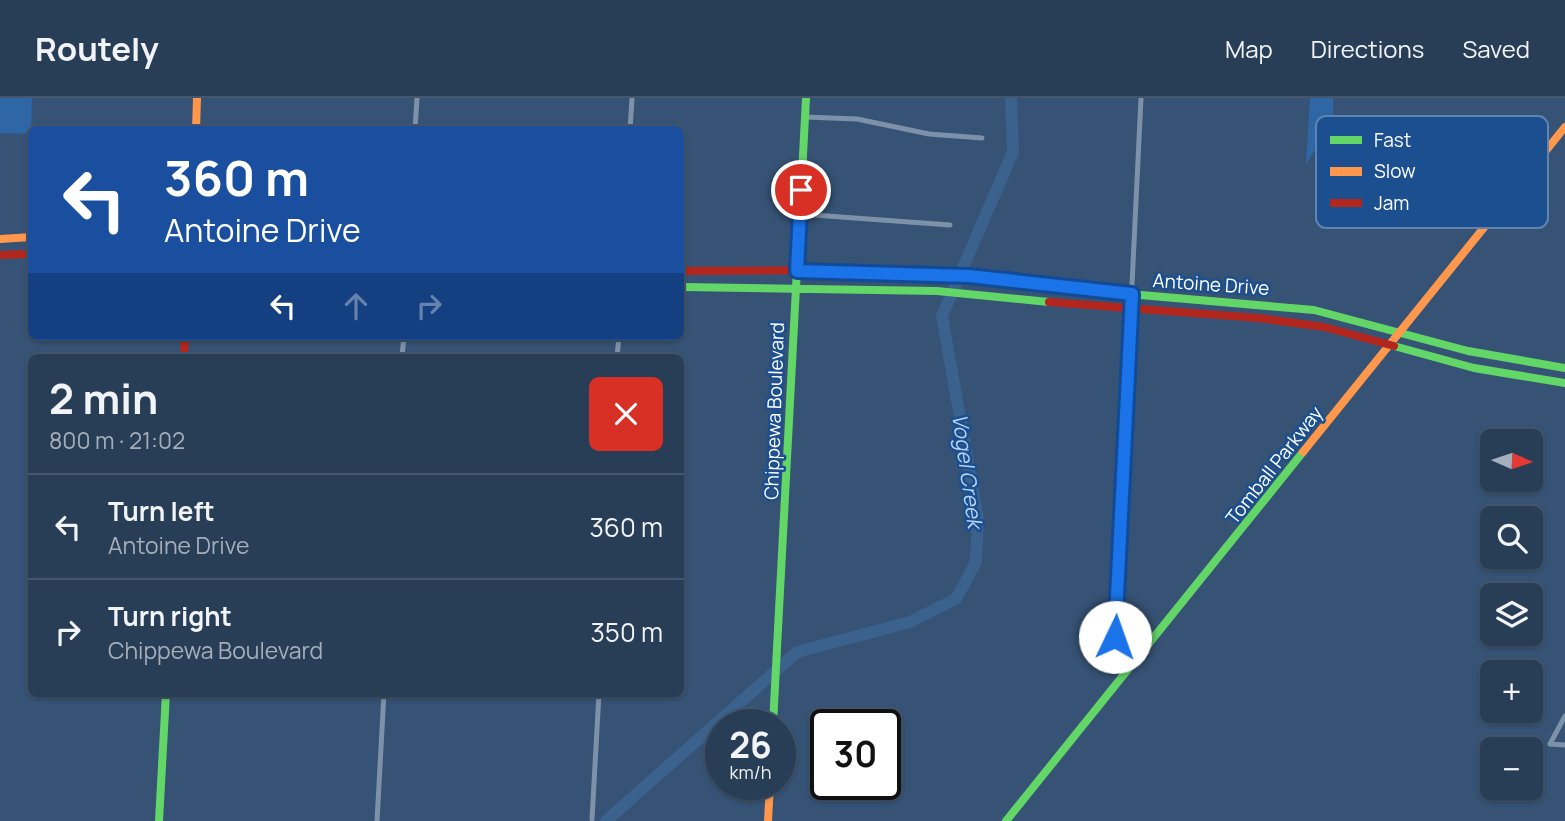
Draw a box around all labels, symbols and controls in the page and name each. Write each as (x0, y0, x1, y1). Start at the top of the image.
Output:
text: Routely (35, 26, 159, 71)
text: Map (1225, 32, 1273, 65)
text: Directions (1311, 32, 1424, 65)
text: Saved (1462, 32, 1530, 65)
legend (1316, 116, 1548, 228)
text: Fast (1374, 127, 1411, 153)
text: 360 m (164, 144, 309, 211)
icon: left (49, 154, 140, 245)
text: Slow (1374, 158, 1416, 184)
pin (771, 160, 831, 220)
icon: arrive (782, 171, 820, 209)
text: Jam (1374, 190, 1409, 216)
text: Antoine Drive (164, 208, 361, 252)
street label: Antoine Drive (1152, 267, 1270, 301)
icon: left (264, 287, 302, 325)
icon: ahead (337, 287, 375, 325)
icon: right (410, 287, 448, 325)
street label: Chippewa Boulevard (758, 322, 790, 500)
text: 2 min (49, 369, 158, 427)
button: close (589, 377, 663, 451)
street label: Tomball Parkway (1220, 400, 1328, 530)
water label: Vogel Creek (946, 412, 990, 532)
text: 800 m · 21:02 (49, 424, 185, 456)
north arrow (1480, 429, 1544, 492)
map controls (1480, 429, 1543, 800)
text: Turn left (108, 493, 215, 529)
button: search (1480, 506, 1543, 569)
icon: left (49, 508, 87, 546)
text: 360 m (589, 509, 663, 545)
text: Antoine Drive (108, 529, 249, 561)
button: layers (1480, 583, 1543, 646)
text: Turn right (108, 598, 232, 634)
position arrow (1078, 600, 1152, 674)
icon: right (49, 613, 87, 651)
text: 350 m (590, 614, 663, 650)
text: Chippewa Boulevard (108, 634, 323, 666)
button: + (1480, 660, 1543, 723)
speed limit sign: 30 (810, 709, 901, 800)
text: 26 (729, 721, 772, 769)
button: − (1480, 737, 1543, 800)
text: km/h (730, 760, 771, 784)

